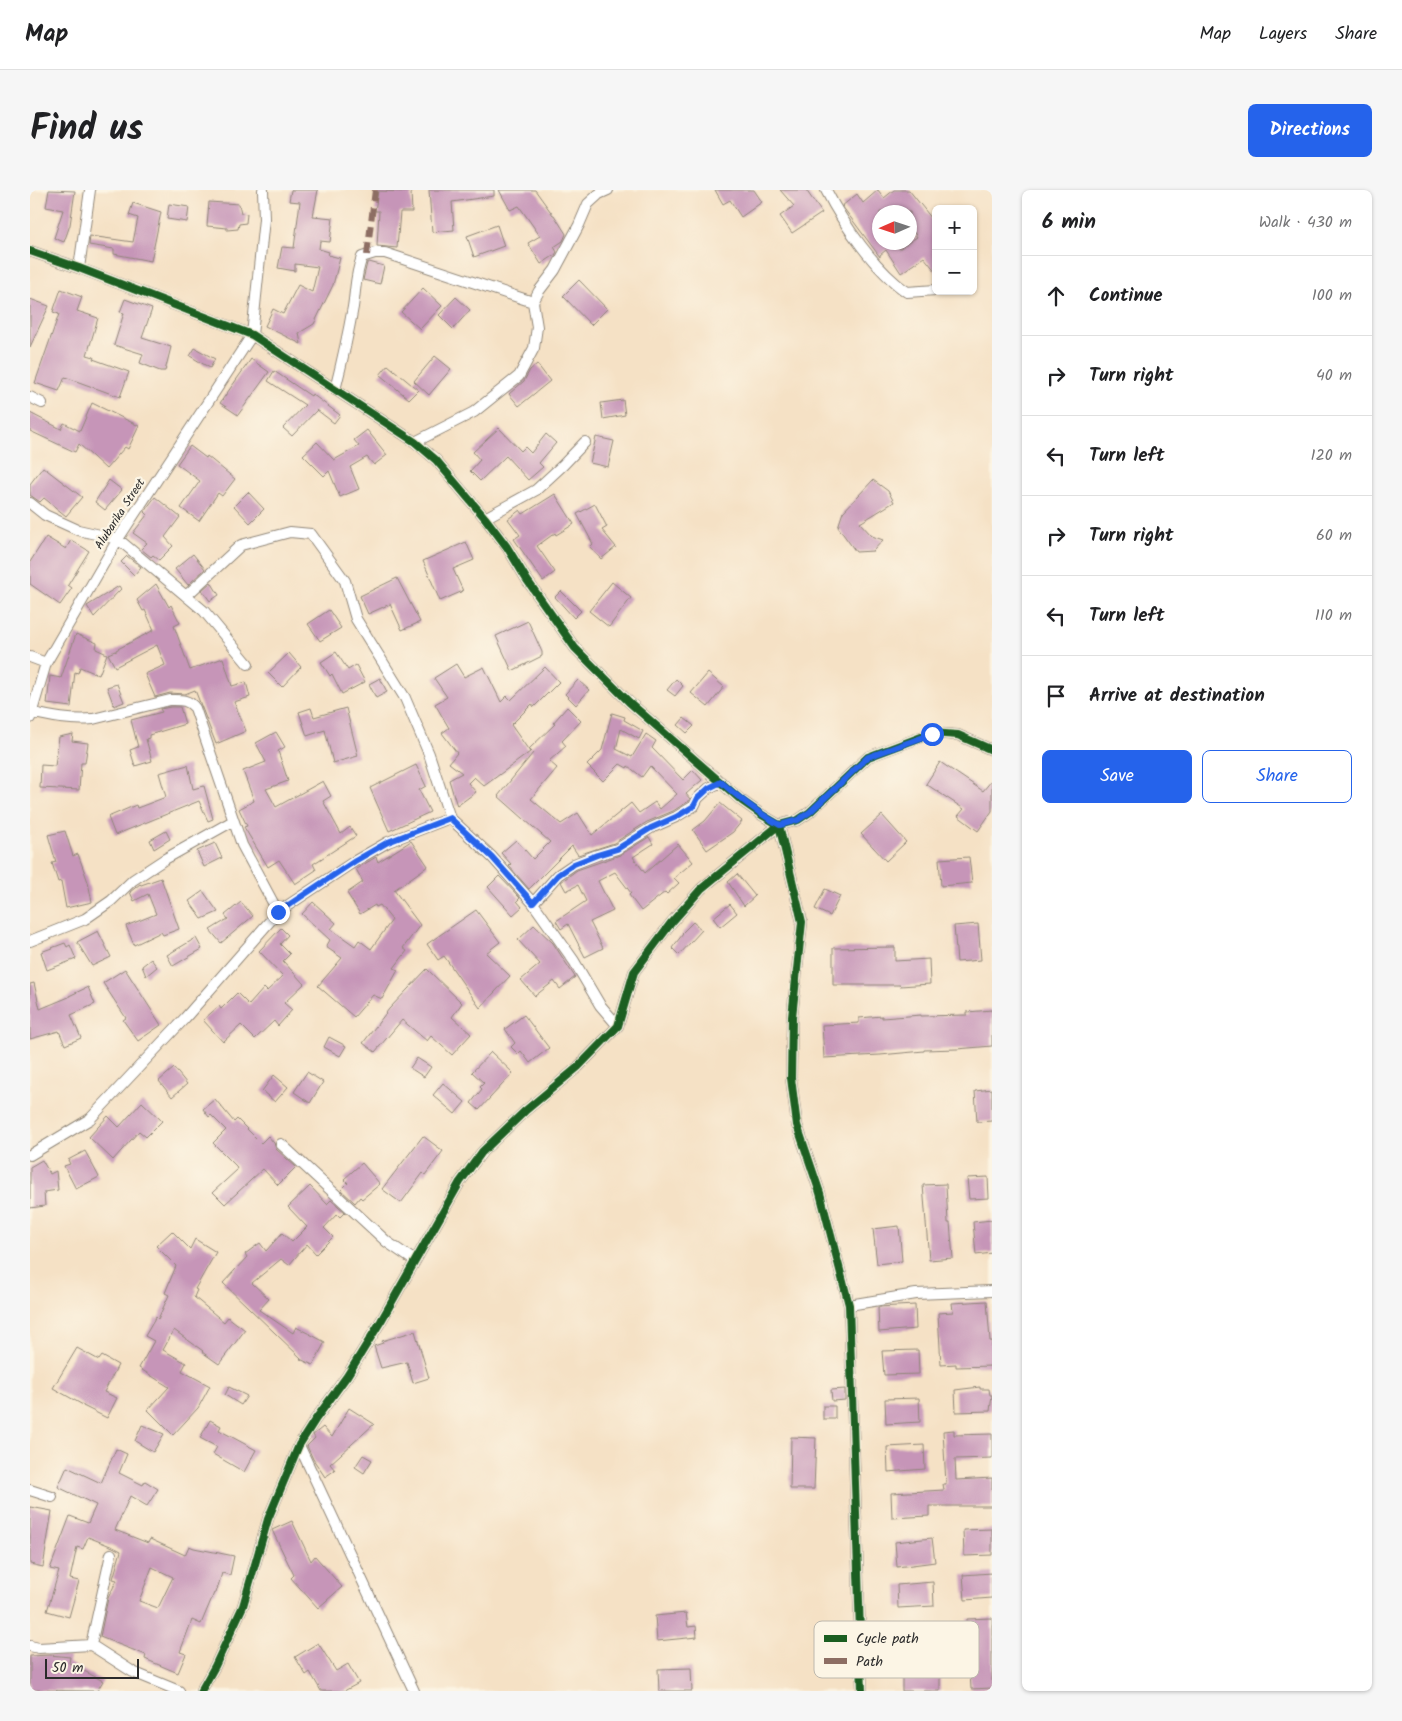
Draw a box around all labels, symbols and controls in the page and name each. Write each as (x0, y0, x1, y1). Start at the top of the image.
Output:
text: Map (25, 15, 68, 54)
text: Map (1200, 20, 1231, 49)
text: Layers (1259, 20, 1307, 49)
text: Share (1335, 20, 1377, 49)
text: Find us (30, 102, 143, 158)
button: Directions (1248, 104, 1372, 157)
north arrow (872, 205, 917, 250)
map controls (932, 205, 977, 295)
button: + (932, 205, 977, 250)
text: 6 min (1042, 206, 1096, 239)
text: Walk · 430 m (1259, 210, 1352, 235)
button: − (932, 250, 977, 295)
text: Continue (1089, 281, 1162, 311)
icon: ahead (1042, 282, 1070, 310)
text: 100 m (1312, 283, 1352, 308)
text: Turn right (1089, 361, 1174, 391)
icon: right (1042, 362, 1070, 390)
text: 40 m (1316, 363, 1352, 388)
text: Turn left (1089, 441, 1164, 471)
icon: left (1042, 442, 1070, 470)
text: 120 m (1311, 443, 1352, 468)
street label: Alubarika Street (90, 474, 150, 553)
text: Turn right (1089, 521, 1174, 551)
icon: right (1042, 522, 1070, 550)
text: 60 m (1316, 523, 1352, 548)
text: Turn left (1089, 601, 1164, 631)
icon: left (1042, 602, 1070, 630)
text: 110 m (1315, 603, 1352, 628)
text: Arrive at destination (1089, 681, 1265, 711)
icon: arrive (1042, 682, 1070, 710)
route start (921, 723, 944, 746)
button: Save (1042, 750, 1192, 803)
button: Share (1202, 750, 1352, 803)
route end (267, 901, 290, 924)
legend (814, 1621, 979, 1678)
text: Cycle path (856, 1628, 919, 1650)
text: Path (856, 1651, 883, 1673)
scale bar (45, 1656, 139, 1679)
text: 50 m (52, 1657, 83, 1679)

